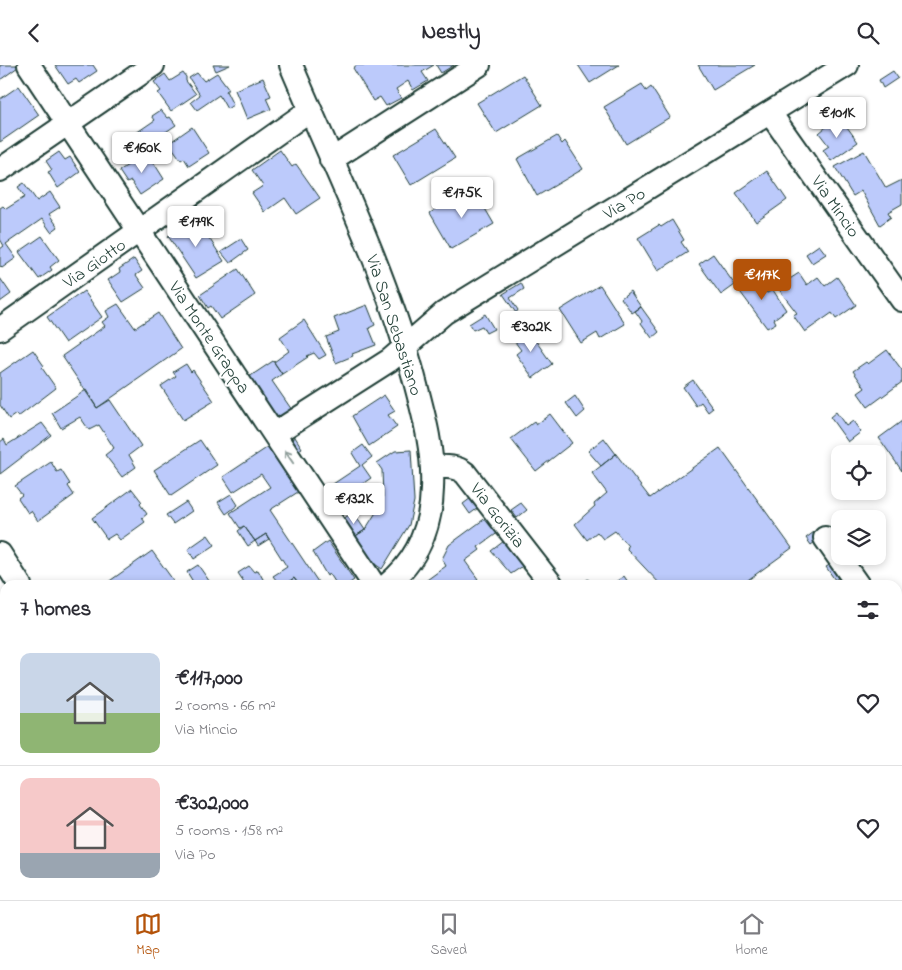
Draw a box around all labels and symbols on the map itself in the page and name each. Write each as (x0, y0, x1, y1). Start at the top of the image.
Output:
pin: €101K (802, 97, 872, 139)
pin: €160K (107, 131, 177, 174)
street label: Via Mincio (803, 170, 865, 243)
pin: €175K (427, 177, 497, 219)
street label: Via Po (598, 182, 651, 228)
pin: €179K (161, 205, 231, 248)
street label: Via Giotto (57, 233, 132, 297)
street label: Via San Sebastiano (358, 251, 428, 399)
pin: €117K (727, 259, 797, 301)
street label: Via Monte Grappa (161, 276, 256, 399)
pin: €302K (496, 311, 566, 353)
one-way arrow (284, 450, 295, 464)
street label: Via Gorizia (462, 477, 530, 554)
pin: €132K (319, 483, 389, 525)

